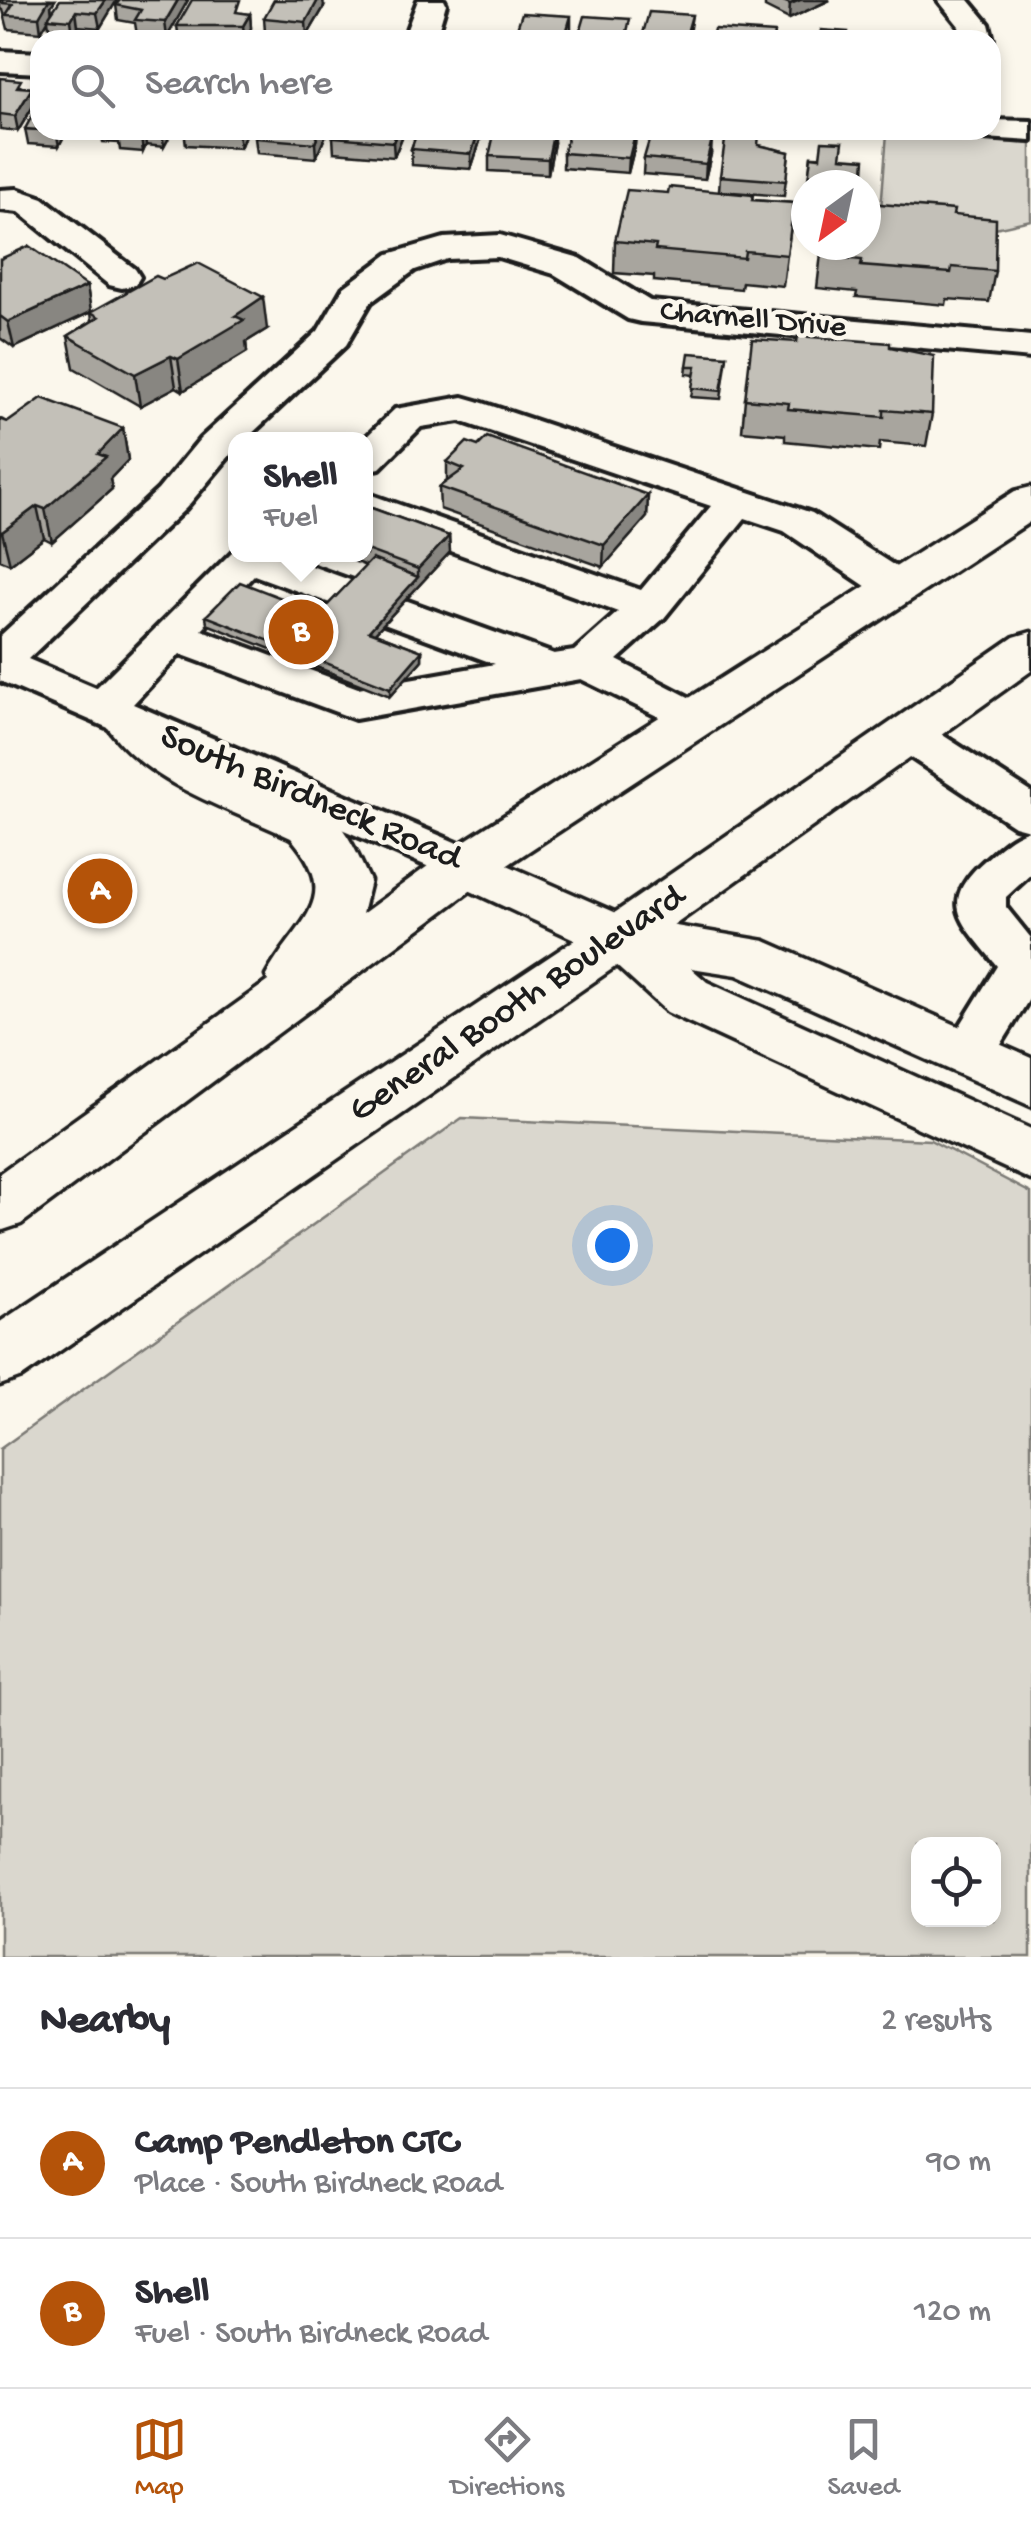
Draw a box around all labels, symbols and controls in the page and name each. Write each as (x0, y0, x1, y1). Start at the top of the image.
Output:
search box (30, 30, 1001, 140)
icon: search (65, 58, 120, 113)
text: Search here (145, 63, 332, 107)
north arrow (791, 170, 881, 260)
street label: Charnell Drive (658, 294, 848, 348)
popup (228, 432, 373, 562)
text: Shell (263, 456, 338, 500)
text: Fuel (263, 500, 318, 538)
pin: B (268, 594, 334, 670)
street label: South Birdneck Road (153, 716, 470, 883)
pin: A (68, 854, 132, 928)
street label: General Booth Boulevard (342, 875, 697, 1134)
your location (587, 1220, 638, 1271)
map controls (911, 1837, 1001, 1927)
button: locate (911, 1837, 1001, 1927)
text: Nearby (40, 1998, 170, 2047)
text: 2 results (881, 2003, 991, 2041)
text: Camp Pendleton CTC (135, 2122, 458, 2166)
text: A (63, 2144, 82, 2182)
text: 90 m (927, 2144, 991, 2182)
text: Place · South Birdneck Road (135, 2166, 502, 2204)
text: Shell (135, 2272, 209, 2316)
text: B (64, 2294, 81, 2332)
text: 120 m (914, 2294, 991, 2332)
text: Fuel · South Birdneck Road (135, 2316, 487, 2354)
tab: Map (132, 2412, 187, 2505)
tab: Directions (450, 2412, 564, 2505)
tab: Saved (827, 2412, 899, 2505)

